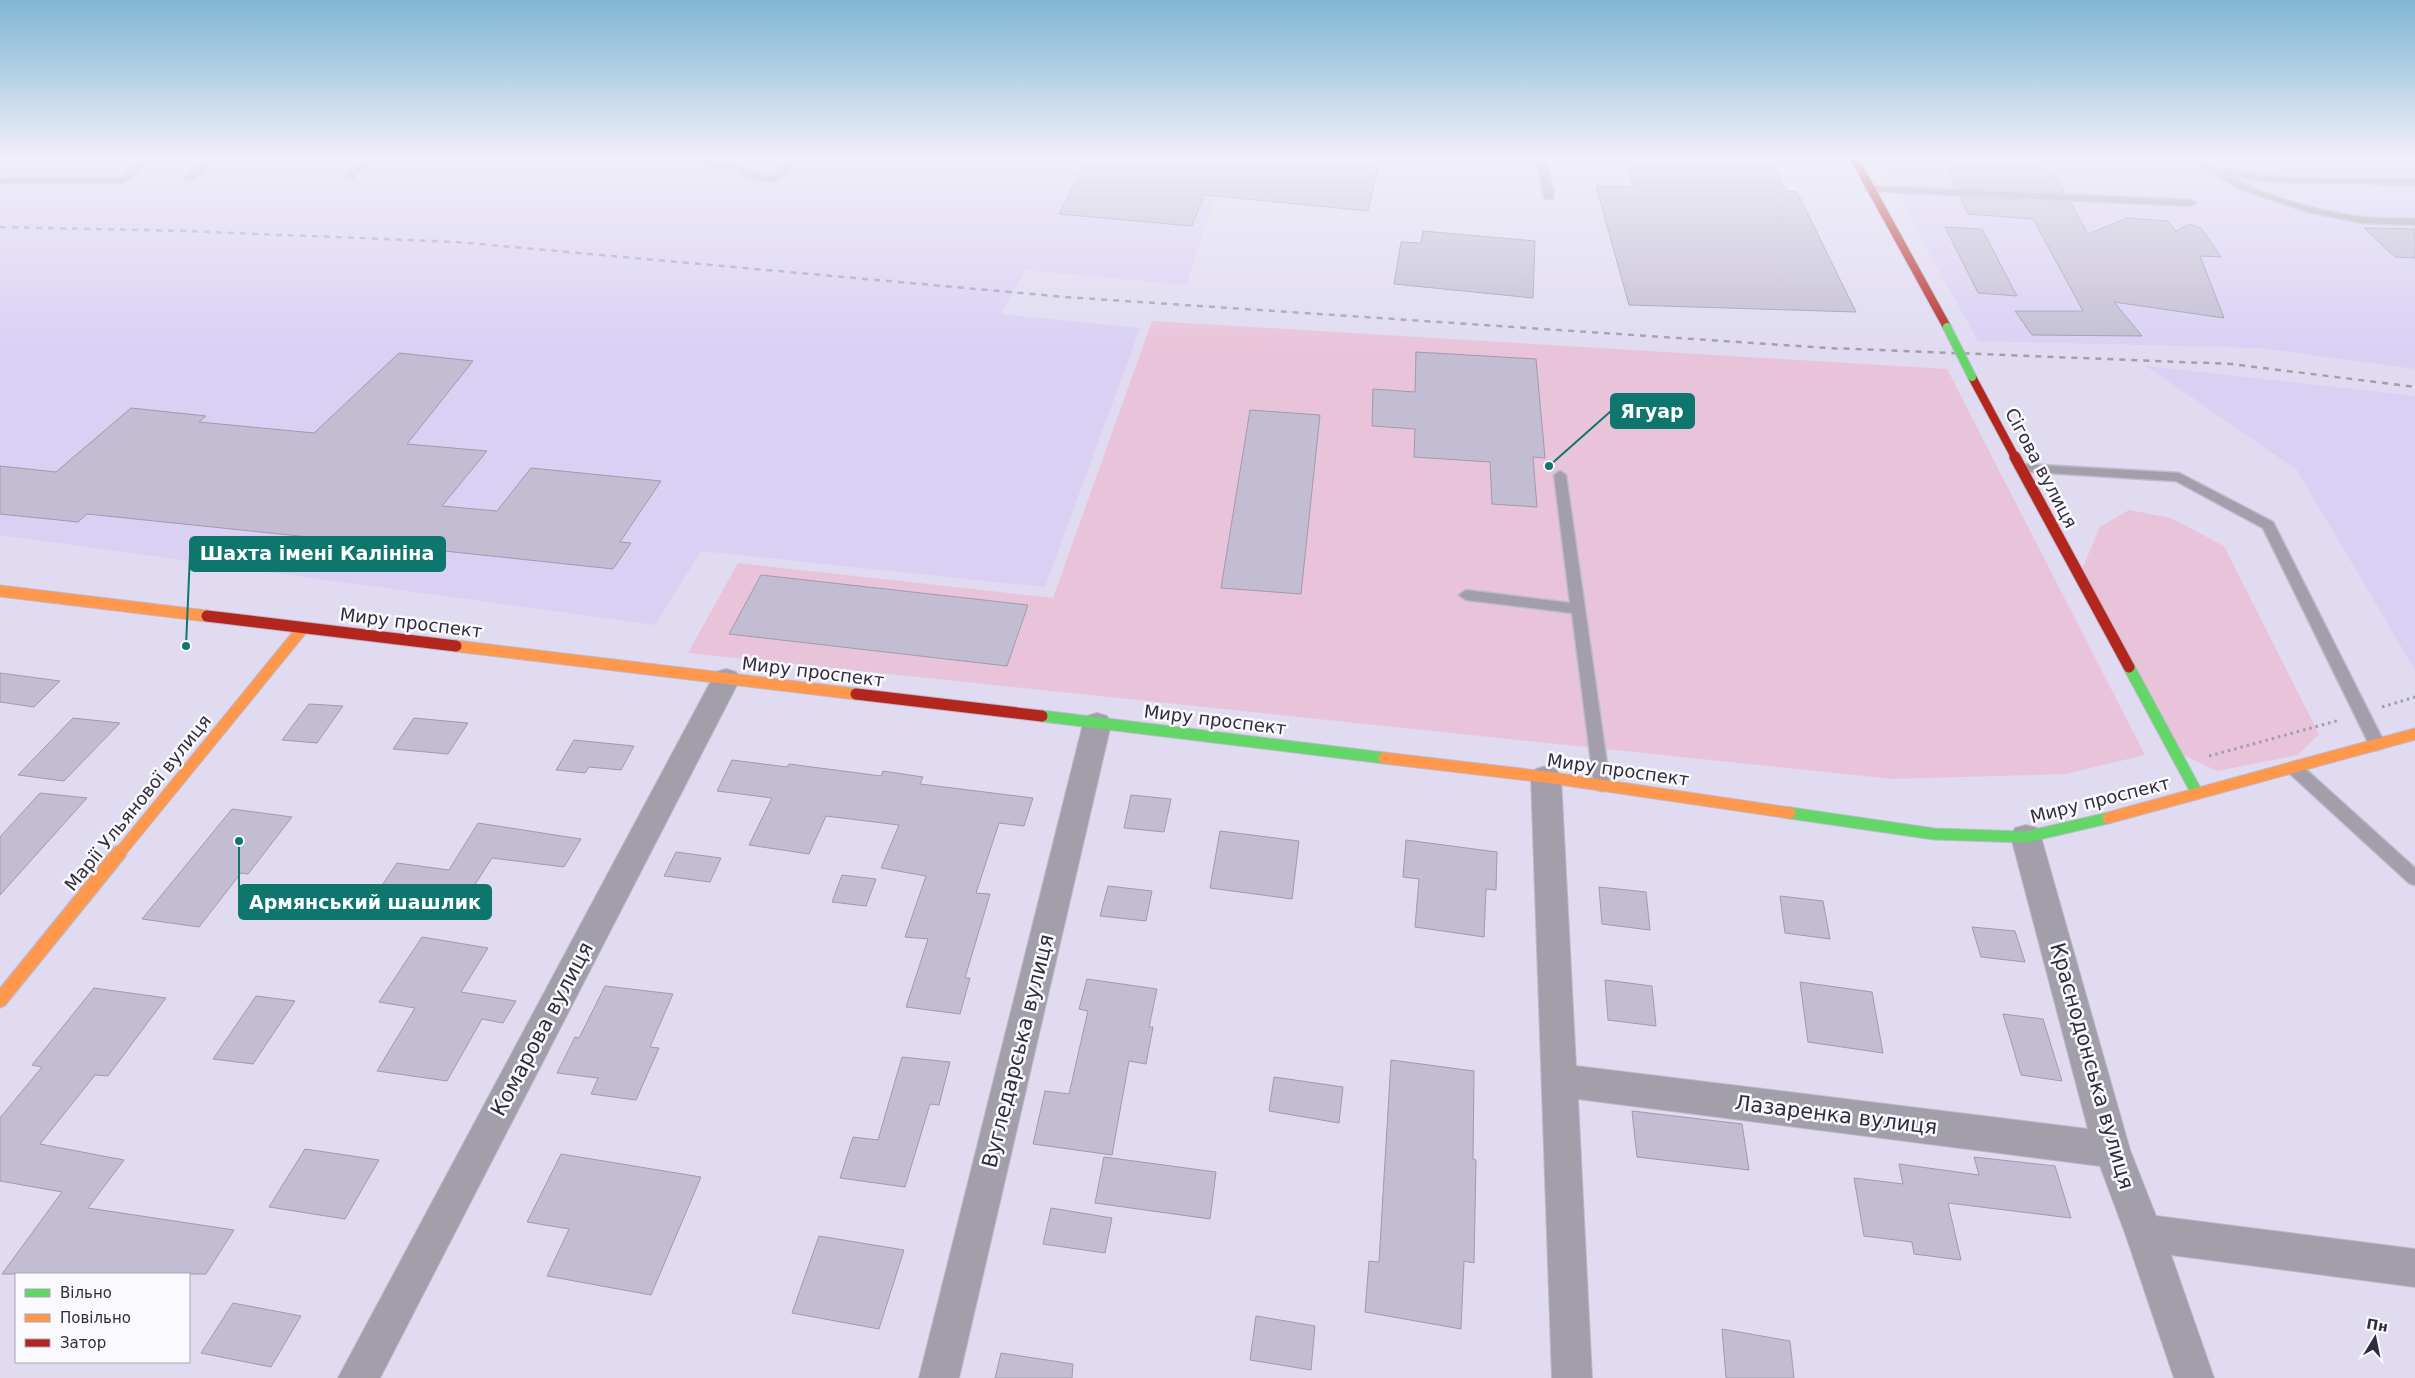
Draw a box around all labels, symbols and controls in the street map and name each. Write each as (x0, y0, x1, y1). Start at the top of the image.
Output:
callout: Ягуар (1611, 394, 1694, 428)
text: Ягуар (1620, 400, 1684, 422)
street label: Сігова вулиця (2001, 404, 2082, 531)
callout: Шахта імені Калініна (190, 537, 445, 571)
text: Шахта імені Калініна (200, 542, 434, 564)
street label: Миру проспект (339, 603, 483, 642)
street label: Миру проспект (741, 652, 885, 691)
street label: Миру проспект (1143, 700, 1287, 739)
street label: Марії Ульянової вулиця (60, 710, 215, 895)
street label: Миру проспект (1546, 749, 1691, 790)
street label: Миру проспект (2028, 772, 2172, 827)
callout: Армянський шашлик (239, 885, 491, 919)
text: Армянський шашлик (249, 891, 481, 913)
street label: Вугледарська вулиця (977, 932, 1059, 1170)
street label: Комарова вулиця (486, 938, 598, 1120)
street label: Краснодонська вулиця (2045, 940, 2139, 1192)
street label: Лазаренка вулиця (1733, 1091, 1939, 1139)
legend (15, 1273, 190, 1363)
text: Вільно (60, 1284, 112, 1302)
text: Повільно (60, 1309, 131, 1327)
north arrow (2350, 1313, 2400, 1363)
text: Пн (2365, 1315, 2389, 1335)
text: Затор (60, 1334, 106, 1352)

